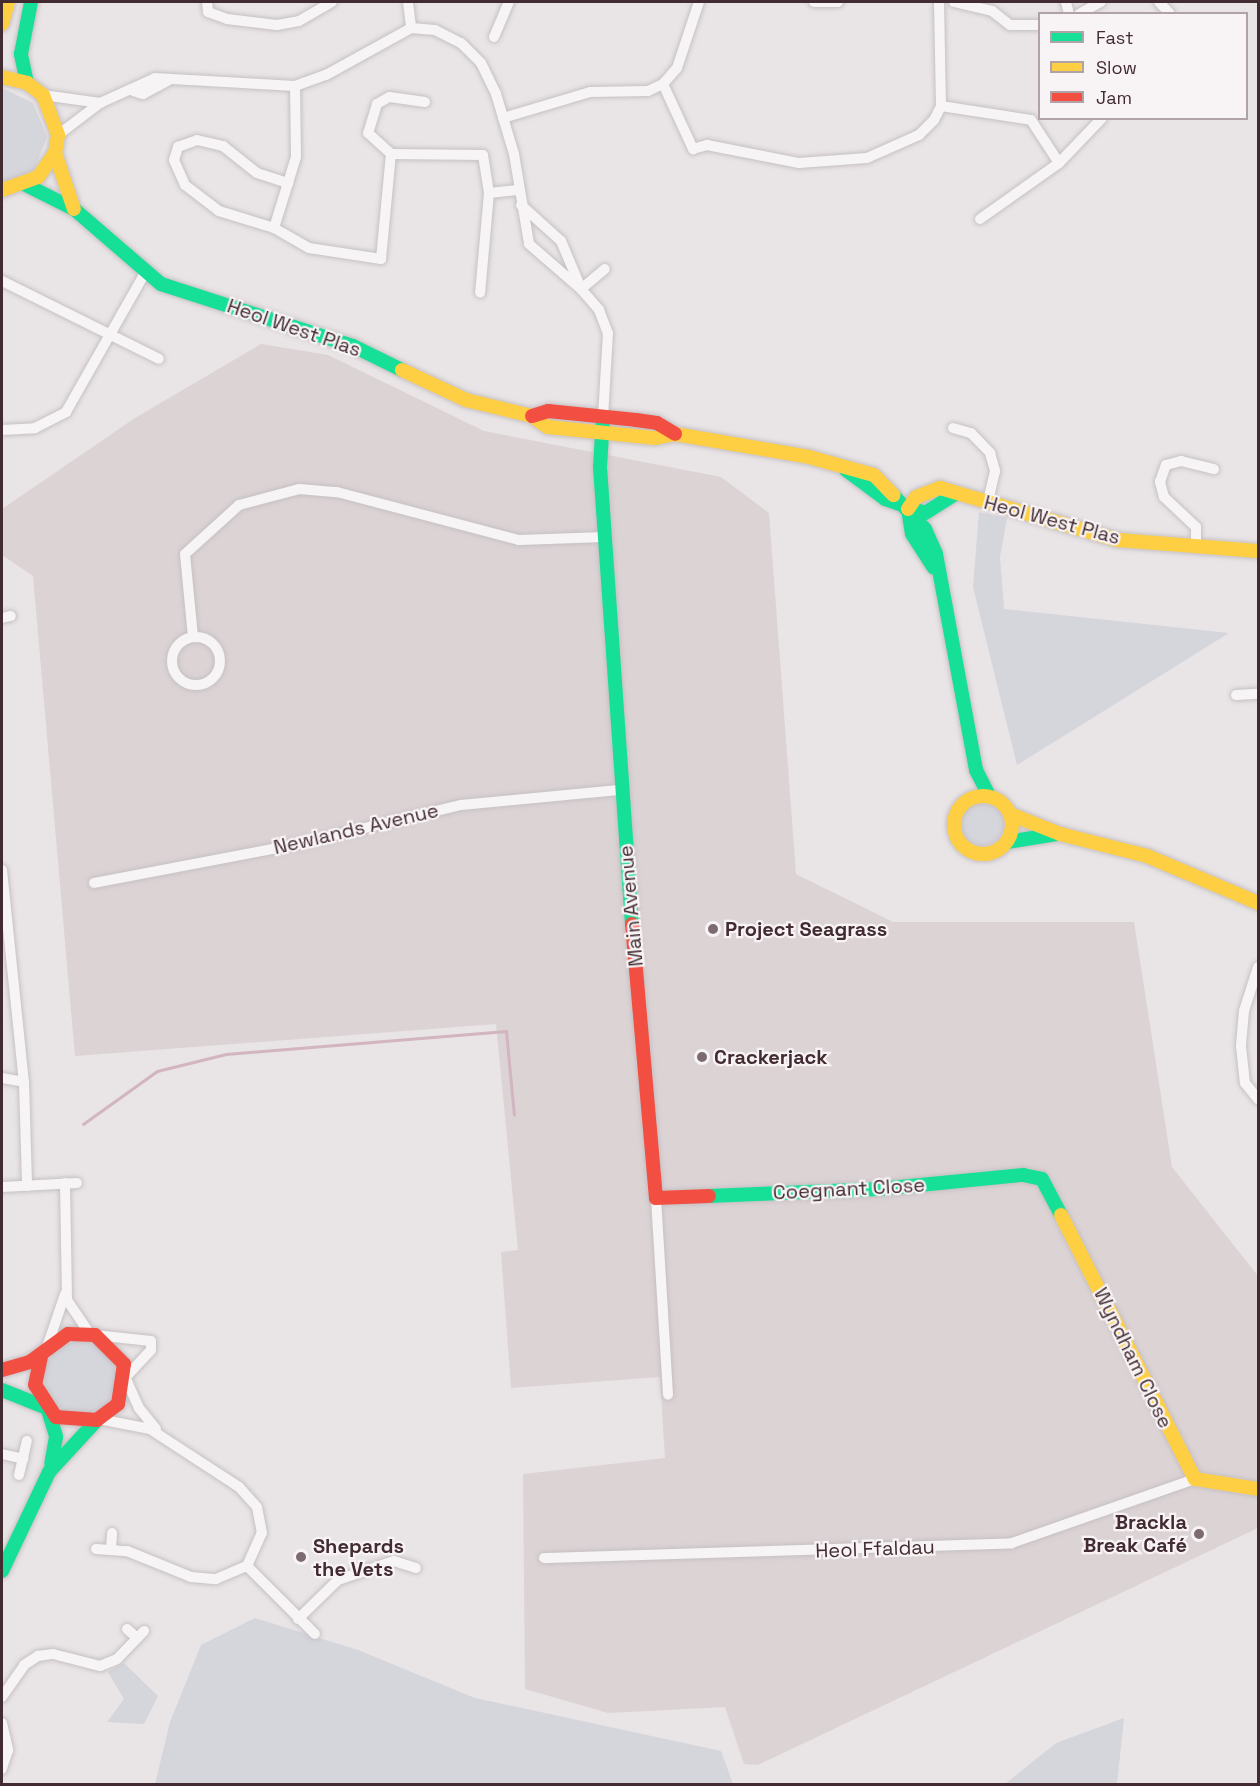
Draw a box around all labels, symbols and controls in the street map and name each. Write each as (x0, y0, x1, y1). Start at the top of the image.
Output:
legend (1038, 12, 1248, 120)
text: Fast (1096, 26, 1133, 49)
text: Slow (1096, 56, 1137, 79)
text: Jam (1096, 86, 1132, 109)
street label: Heol West Plas (224, 294, 364, 362)
street label: Heol West Plas (981, 490, 1123, 550)
street label: Newlands Avenue (271, 798, 441, 860)
street label: Main Avenue (614, 844, 648, 968)
place label: Project Seagrass (725, 917, 887, 941)
marker: Project Seagrass (706, 922, 720, 936)
place label: Crackerjack (714, 1045, 827, 1069)
marker: Crackerjack (695, 1050, 709, 1064)
street label: Coegnant Close (772, 1173, 926, 1205)
street label: Wyndham Close (1089, 1284, 1177, 1432)
place label: Brackla Break Café (1083, 1510, 1187, 1557)
marker: Brackla Break Café (1192, 1527, 1206, 1541)
place label: Shepards the Vets (313, 1534, 404, 1581)
street label: Heol Ffaldau (815, 1535, 935, 1563)
marker: Shepards the Vets (294, 1550, 308, 1564)

